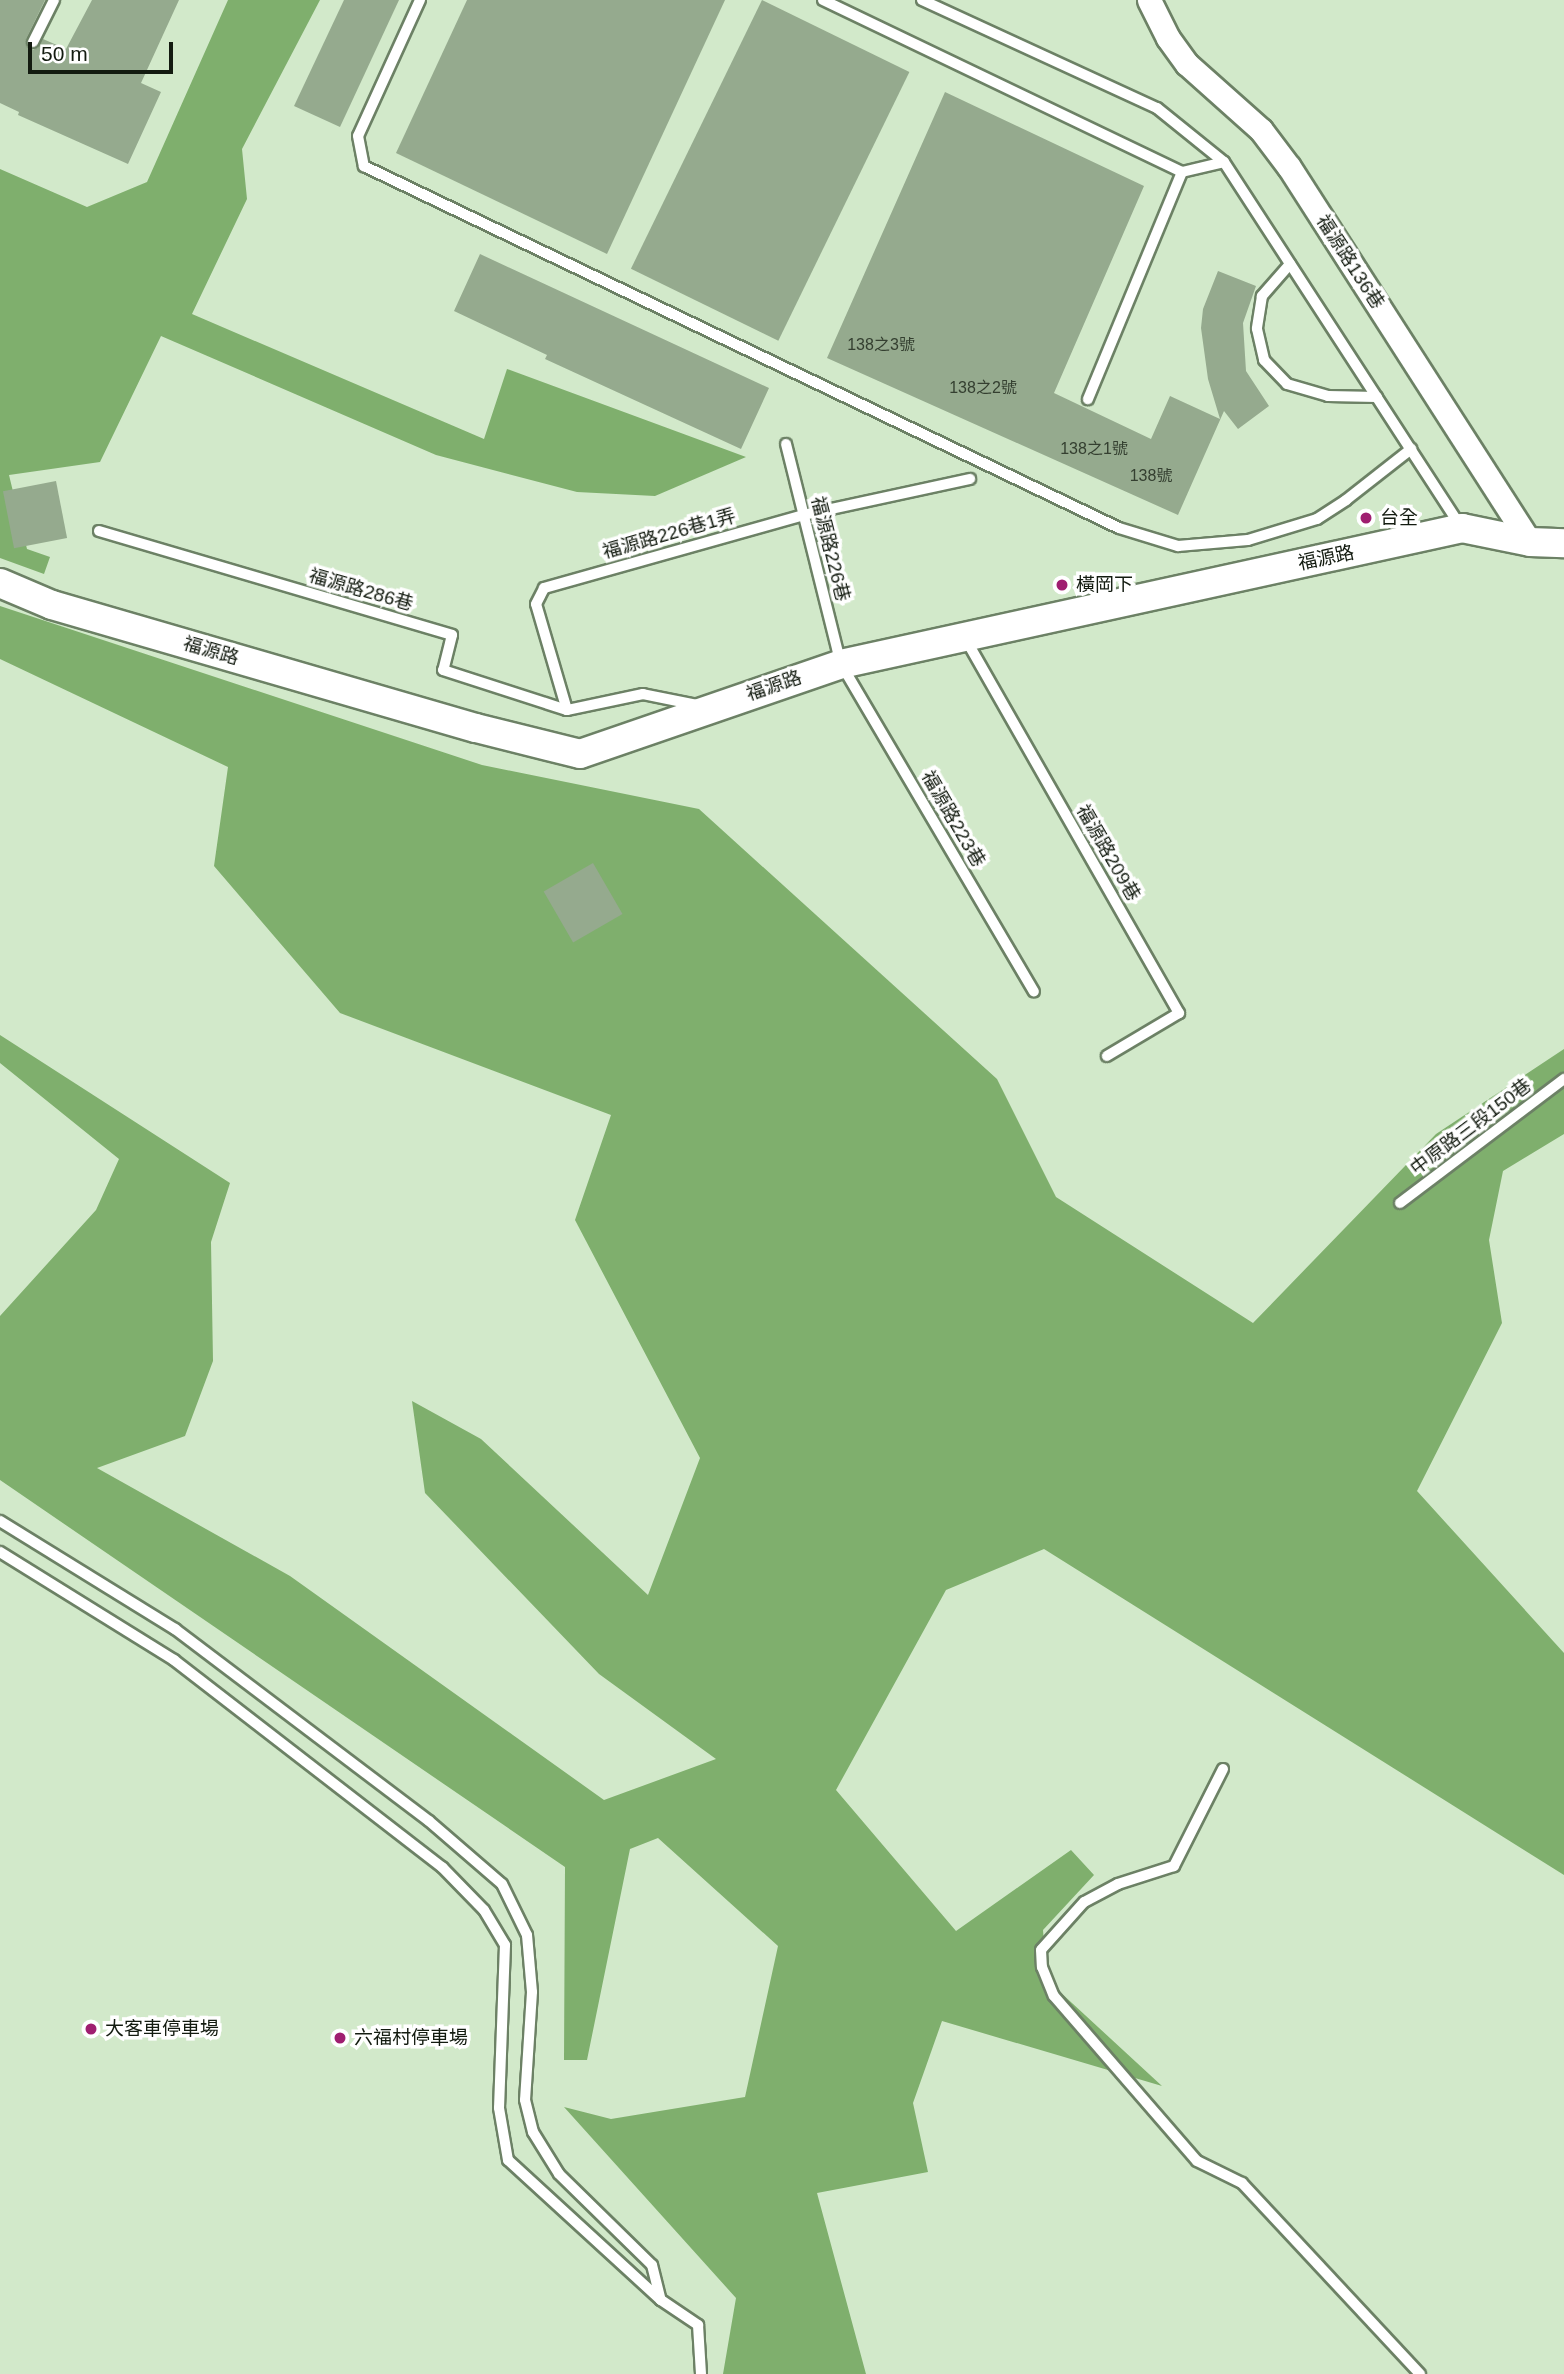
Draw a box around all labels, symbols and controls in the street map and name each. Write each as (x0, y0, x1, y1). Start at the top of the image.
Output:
scale bar (32, 28, 177, 72)
text: 50 m (41, 42, 88, 65)
street label: 福源路136巷 (1311, 211, 1389, 313)
house number: 138之3號 (847, 335, 915, 355)
house number: 138之2號 (949, 378, 1017, 398)
house number: 138之1號 (1060, 439, 1128, 459)
house number: 138號 (1130, 466, 1172, 486)
street label: 福源路226巷 (806, 494, 854, 604)
street label: 福源路226巷1弄 (600, 504, 738, 564)
place label: 台全 (1380, 507, 1418, 529)
marker: 台全 (1358, 510, 1374, 526)
street label: 福源路 (1296, 541, 1356, 575)
street label: 福源路286巷 (306, 564, 416, 616)
place label: 橫岡下 (1076, 574, 1133, 596)
marker: 橫岡下 (1054, 577, 1070, 593)
street label: 福源路 (180, 632, 242, 670)
street label: 福源路 (743, 666, 805, 706)
street label: 福源路223巷 (916, 767, 990, 871)
street label: 福源路209巷 (1071, 801, 1145, 905)
street label: 中原路三段150巷 (1406, 1074, 1536, 1180)
place label: 大客車停車場 (105, 2018, 219, 2040)
marker: 大客車停車場 (83, 2021, 99, 2037)
place label: 六福村停車場 (354, 2027, 468, 2049)
marker: 六福村停車場 (332, 2030, 348, 2046)

